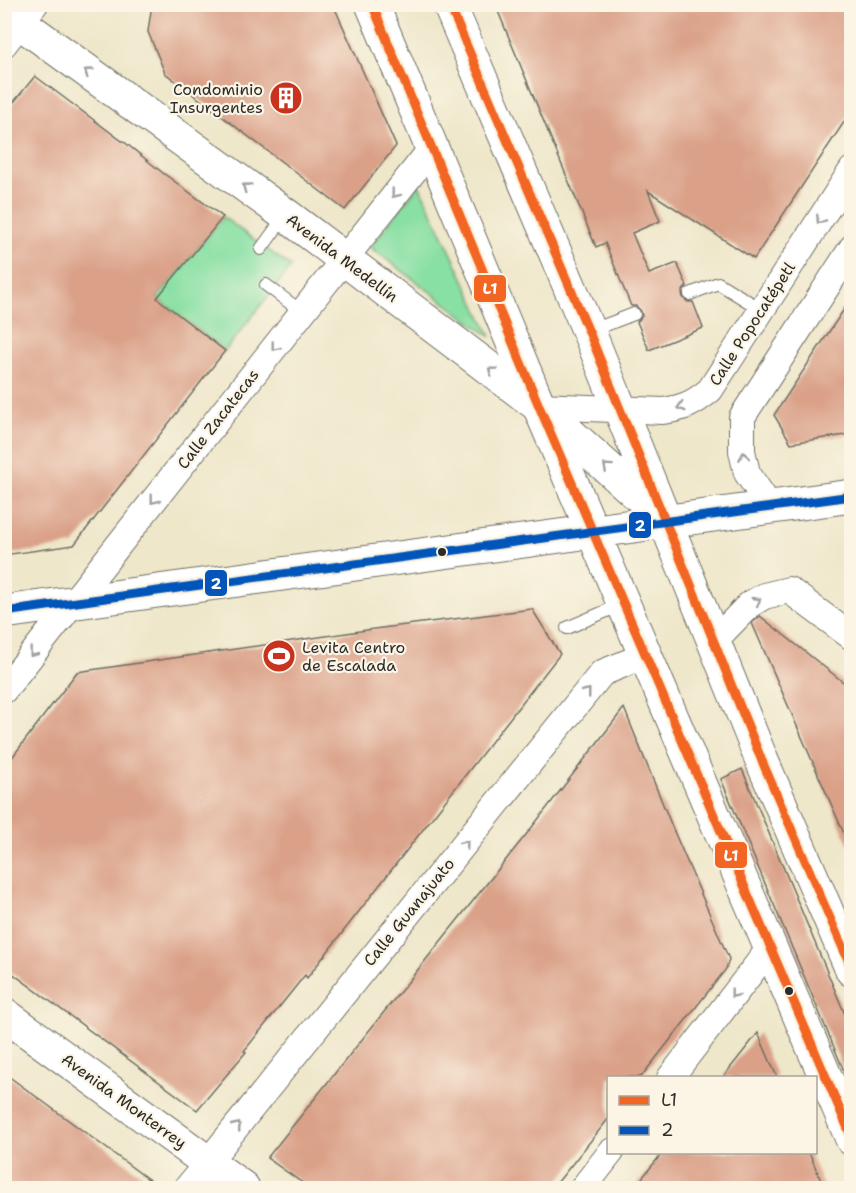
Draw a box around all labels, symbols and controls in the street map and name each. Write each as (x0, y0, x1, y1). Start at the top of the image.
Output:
one-way arrow (84, 69, 95, 80)
place label: Condominio Insurgentes (170, 79, 263, 118)
building icon: Condominio Insurgentes (268, 80, 304, 116)
one-way arrow (242, 183, 253, 194)
one-way arrow (392, 187, 403, 198)
street label: Avenida Medellín (282, 209, 402, 307)
one-way arrow (816, 213, 827, 224)
street label: Calle Popocatépetl (704, 258, 800, 390)
line badge: L1 (473, 274, 507, 303)
text: L1 (483, 278, 497, 299)
one-way arrow (271, 340, 282, 351)
street label: Calle Zacatecas (172, 365, 264, 473)
one-way arrow (488, 367, 499, 378)
one-way arrow (676, 400, 687, 412)
one-way arrow (738, 452, 750, 461)
one-way arrow (603, 463, 614, 474)
one-way arrow (151, 493, 162, 504)
line badge: 2 (628, 511, 652, 539)
text: 2 (634, 515, 646, 536)
unlabelled marker (436, 546, 448, 558)
line badge: 2 (204, 569, 228, 597)
text: 2 (210, 573, 222, 594)
one-way arrow (751, 597, 761, 609)
place label: Levita Centro de Escalada (302, 637, 405, 676)
sports icon: Levita Centro de Escalada (261, 638, 297, 674)
one-way arrow (30, 647, 41, 658)
one-way arrow (579, 688, 590, 699)
one-way arrow (457, 840, 468, 851)
line badge: L1 (714, 841, 748, 869)
text: L1 (724, 845, 738, 866)
street label: Calle Guanajuato (359, 854, 459, 970)
unlabelled marker (783, 985, 795, 997)
one-way arrow (731, 988, 742, 999)
street label: Avenida Monterrey (57, 1048, 191, 1154)
legend (607, 1076, 817, 1154)
text: L1 (661, 1088, 677, 1112)
text: 2 (661, 1118, 674, 1142)
one-way arrow (229, 1122, 240, 1133)

